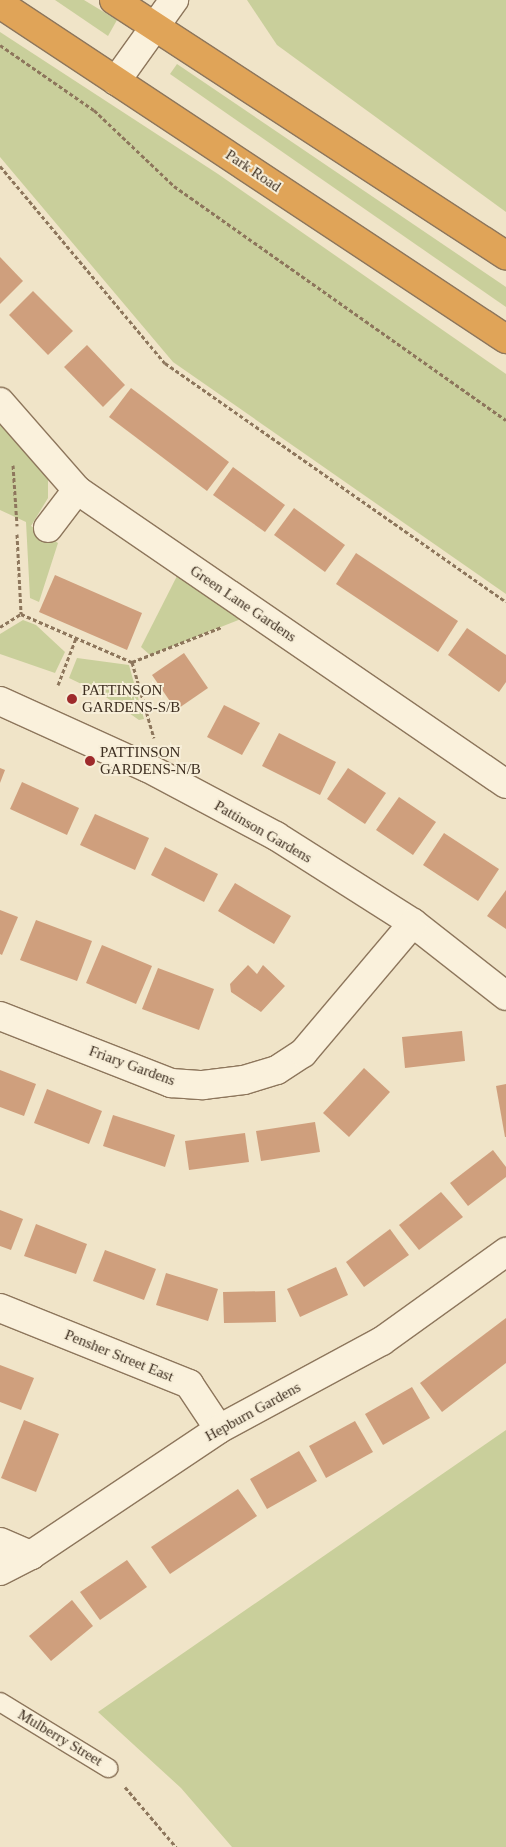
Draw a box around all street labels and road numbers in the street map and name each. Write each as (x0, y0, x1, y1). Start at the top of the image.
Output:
street label: Park Road (222, 146, 284, 196)
street label: Green Lane Gardens (187, 562, 299, 646)
street label: Pattinson Gardens (211, 797, 315, 867)
street label: Friary Gardens (86, 1042, 178, 1090)
street label: Pensher Street East (62, 1326, 176, 1386)
street label: Hepburn Gardens (202, 1378, 304, 1446)
street label: Mulberry Street (14, 1706, 106, 1770)

